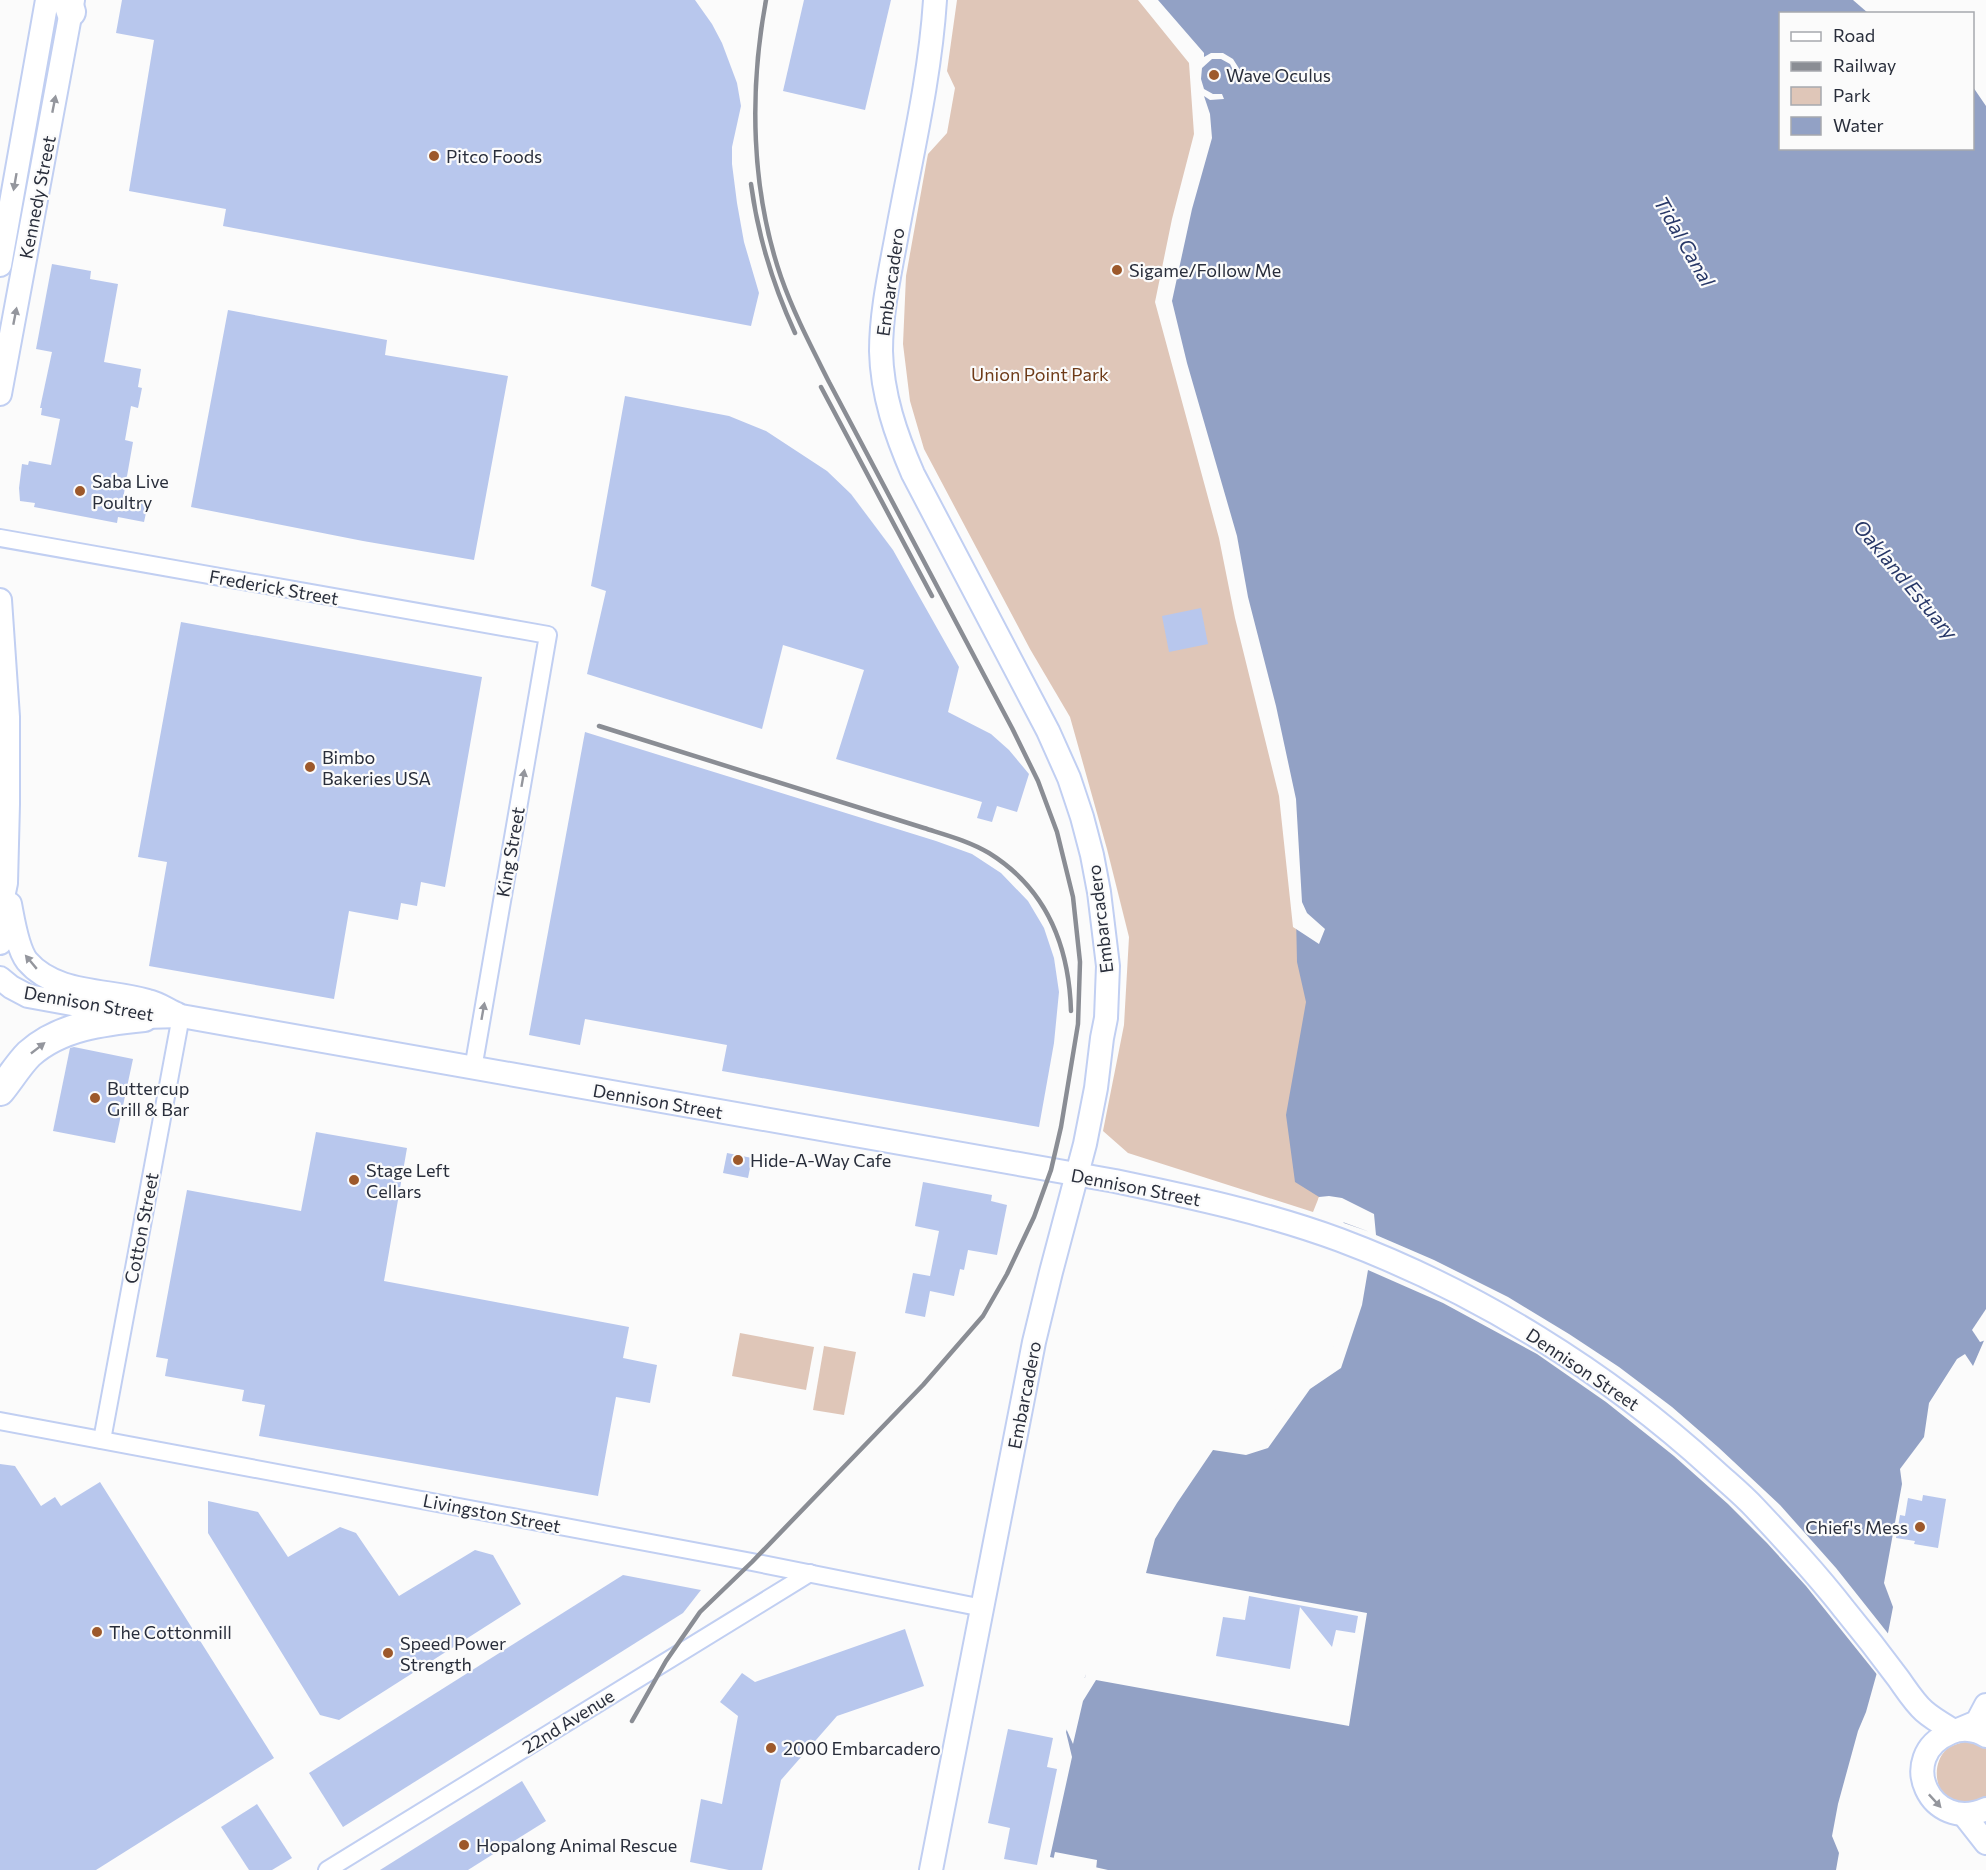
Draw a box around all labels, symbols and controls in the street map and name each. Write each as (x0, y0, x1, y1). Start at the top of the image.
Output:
legend (1779, 12, 1974, 150)
text: Road (1833, 24, 1875, 46)
text: Railway (1833, 54, 1896, 76)
place label: Wave Oculus (1226, 64, 1331, 86)
marker: Wave Oculus (1207, 68, 1221, 82)
text: Park (1833, 84, 1871, 106)
one-way arrow (50, 94, 59, 113)
text: Water (1833, 114, 1884, 136)
street label: Kennedy Street (14, 134, 60, 260)
place label: Pitco Foods (446, 145, 542, 167)
marker: Pitco Foods (427, 149, 441, 163)
one-way arrow (10, 172, 19, 191)
water label: Tidal Canal (1650, 192, 1721, 291)
street label: Embarcadero (872, 226, 908, 338)
place label: Sigame/Follow Me (1129, 259, 1281, 281)
marker: Sigame/Follow Me (1110, 263, 1124, 277)
one-way arrow (10, 307, 19, 326)
park label: Union Point Park (971, 363, 1109, 385)
place label: Saba Live Poultry (92, 470, 169, 513)
marker: Saba Live Poultry (73, 484, 87, 498)
water label: Oakland Estuary (1849, 514, 1964, 644)
street label: Frederick Street (208, 565, 340, 609)
place label: Bimbo Bakeries USA (322, 746, 431, 789)
marker: Bimbo Bakeries USA (303, 760, 317, 774)
one-way arrow (519, 768, 528, 787)
street label: King Street (491, 805, 529, 899)
street label: Embarcadero (1082, 863, 1118, 975)
one-way arrow (24, 954, 37, 970)
street label: Dennison Street (22, 981, 156, 1025)
one-way arrow (479, 1002, 488, 1021)
one-way arrow (31, 1042, 46, 1054)
place label: Buttercup Grill & Bar (107, 1077, 190, 1120)
street label: Dennison Street (591, 1079, 725, 1123)
marker: Buttercup Grill & Bar (88, 1091, 102, 1105)
place label: Hide-A-Way Cafe (750, 1149, 891, 1171)
marker: Hide-A-Way Cafe (731, 1153, 745, 1167)
place label: Stage Left Cellars (366, 1159, 450, 1202)
street label: Dennison Street (1069, 1164, 1203, 1210)
street label: Cotton Street (119, 1170, 163, 1286)
marker: Stage Left Cellars (347, 1173, 361, 1187)
street label: Dennison Street (1522, 1323, 1644, 1415)
street label: Embarcadero (1003, 1339, 1045, 1451)
street label: Livingston Street (421, 1489, 563, 1537)
place label: Chief's Mess (1805, 1516, 1908, 1538)
marker: Chief's Mess (1913, 1520, 1927, 1534)
place label: The Cottonmill (109, 1621, 232, 1643)
marker: The Cottonmill (90, 1625, 104, 1639)
place label: Speed Power Strength (400, 1632, 506, 1675)
marker: Speed Power Strength (381, 1646, 395, 1660)
street label: 22nd Avenue (518, 1684, 618, 1758)
place label: 2000 Embarcadero (783, 1737, 941, 1759)
marker: 2000 Embarcadero (764, 1741, 778, 1755)
one-way arrow (1928, 1793, 1942, 1808)
place label: Hopalong Animal Rescue (476, 1834, 677, 1856)
marker: Hopalong Animal Rescue (457, 1838, 471, 1852)

